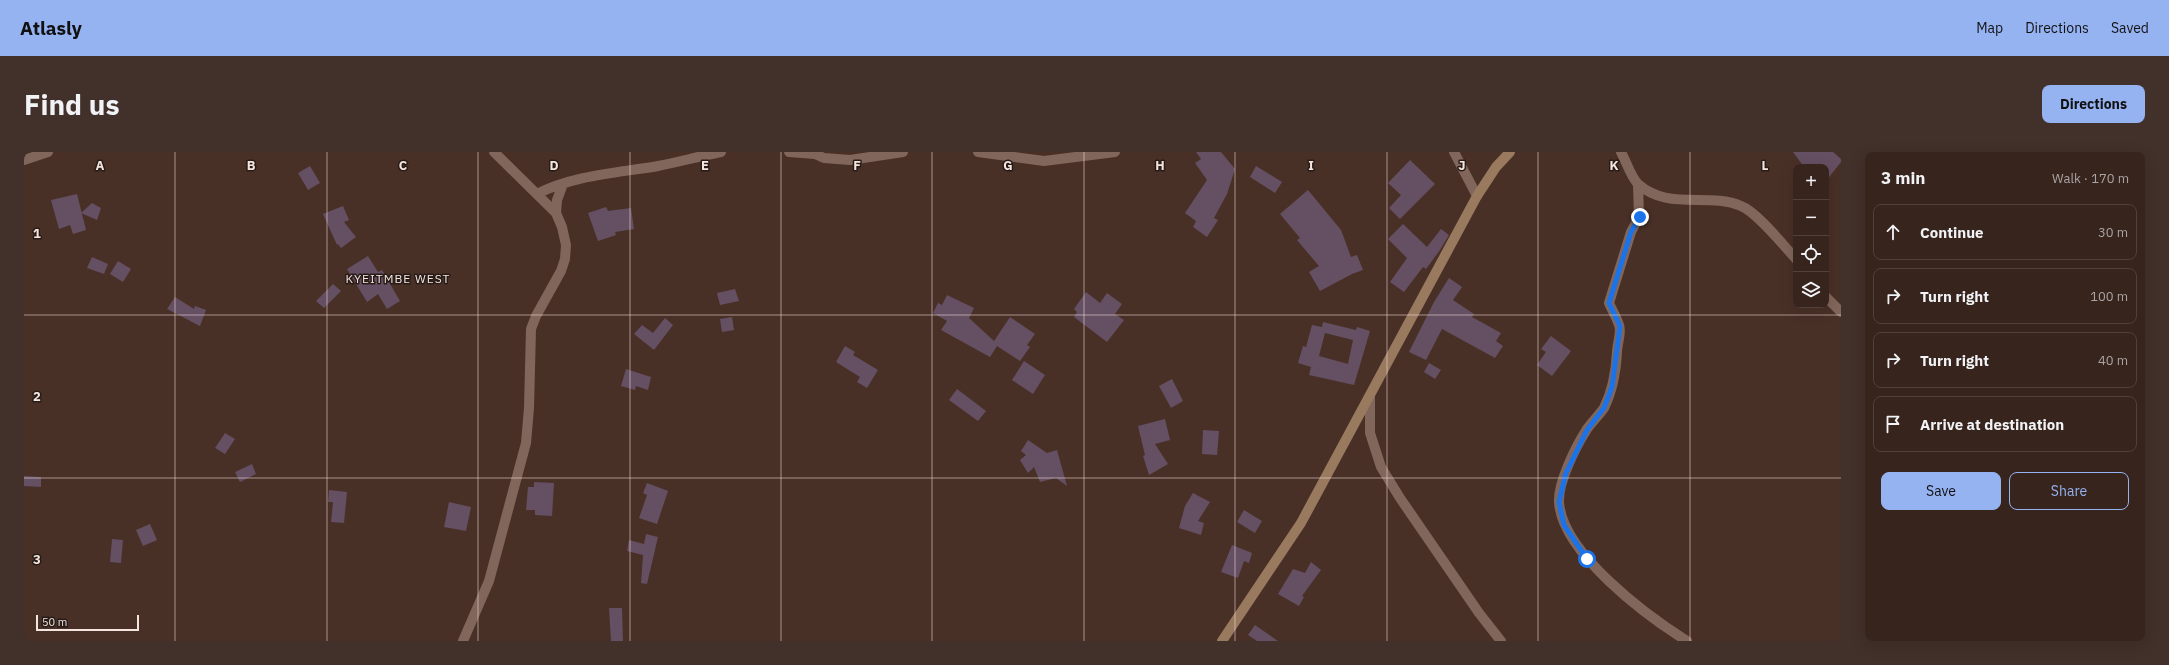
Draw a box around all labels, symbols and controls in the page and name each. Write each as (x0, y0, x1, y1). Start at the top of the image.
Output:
text: Atlasly (20, 16, 82, 40)
text: Map (1976, 19, 2003, 37)
text: Directions (2025, 19, 2089, 37)
text: Saved (2111, 19, 2149, 37)
button: Directions (2042, 85, 2145, 123)
text: Find us (24, 86, 120, 123)
text: A (96, 157, 105, 174)
text: B (247, 157, 256, 174)
text: C (399, 157, 408, 174)
text: D (549, 157, 559, 174)
text: E (701, 157, 709, 174)
text: F (853, 157, 861, 174)
text: G (1003, 157, 1013, 174)
text: H (1155, 157, 1165, 174)
text: I (1308, 157, 1314, 174)
text: J (1458, 157, 1466, 174)
text: K (1609, 157, 1619, 174)
text: L (1762, 157, 1769, 174)
map controls (1793, 164, 1829, 308)
button: + (1793, 164, 1829, 200)
text: 3 min (1881, 167, 1925, 189)
text: Walk · 170 m (2052, 170, 2129, 187)
button: − (1793, 200, 1829, 236)
route end (1631, 208, 1649, 226)
icon: ahead (1882, 221, 1904, 243)
text: Continue (1920, 223, 1984, 242)
text: 30 m (2098, 224, 2128, 241)
text: 1 (33, 225, 41, 242)
button: locate (1793, 236, 1829, 272)
district label: KYEITMBE WEST (346, 271, 450, 286)
button: layers (1793, 272, 1829, 308)
icon: right (1882, 285, 1904, 307)
text: Turn right (1920, 287, 1989, 306)
text: 100 m (2090, 288, 2128, 305)
icon: right (1882, 349, 1904, 371)
text: Turn right (1920, 351, 1989, 370)
text: 40 m (2098, 352, 2128, 369)
text: 2 (33, 388, 41, 405)
icon: arrive (1882, 413, 1904, 435)
text: Arrive at destination (1920, 415, 2064, 434)
button: Save (1881, 472, 2001, 510)
button: Share (2009, 472, 2129, 510)
route start (1578, 550, 1596, 568)
text: 3 (33, 551, 41, 568)
scale bar (36, 613, 139, 632)
text: 50 m (42, 615, 67, 629)

